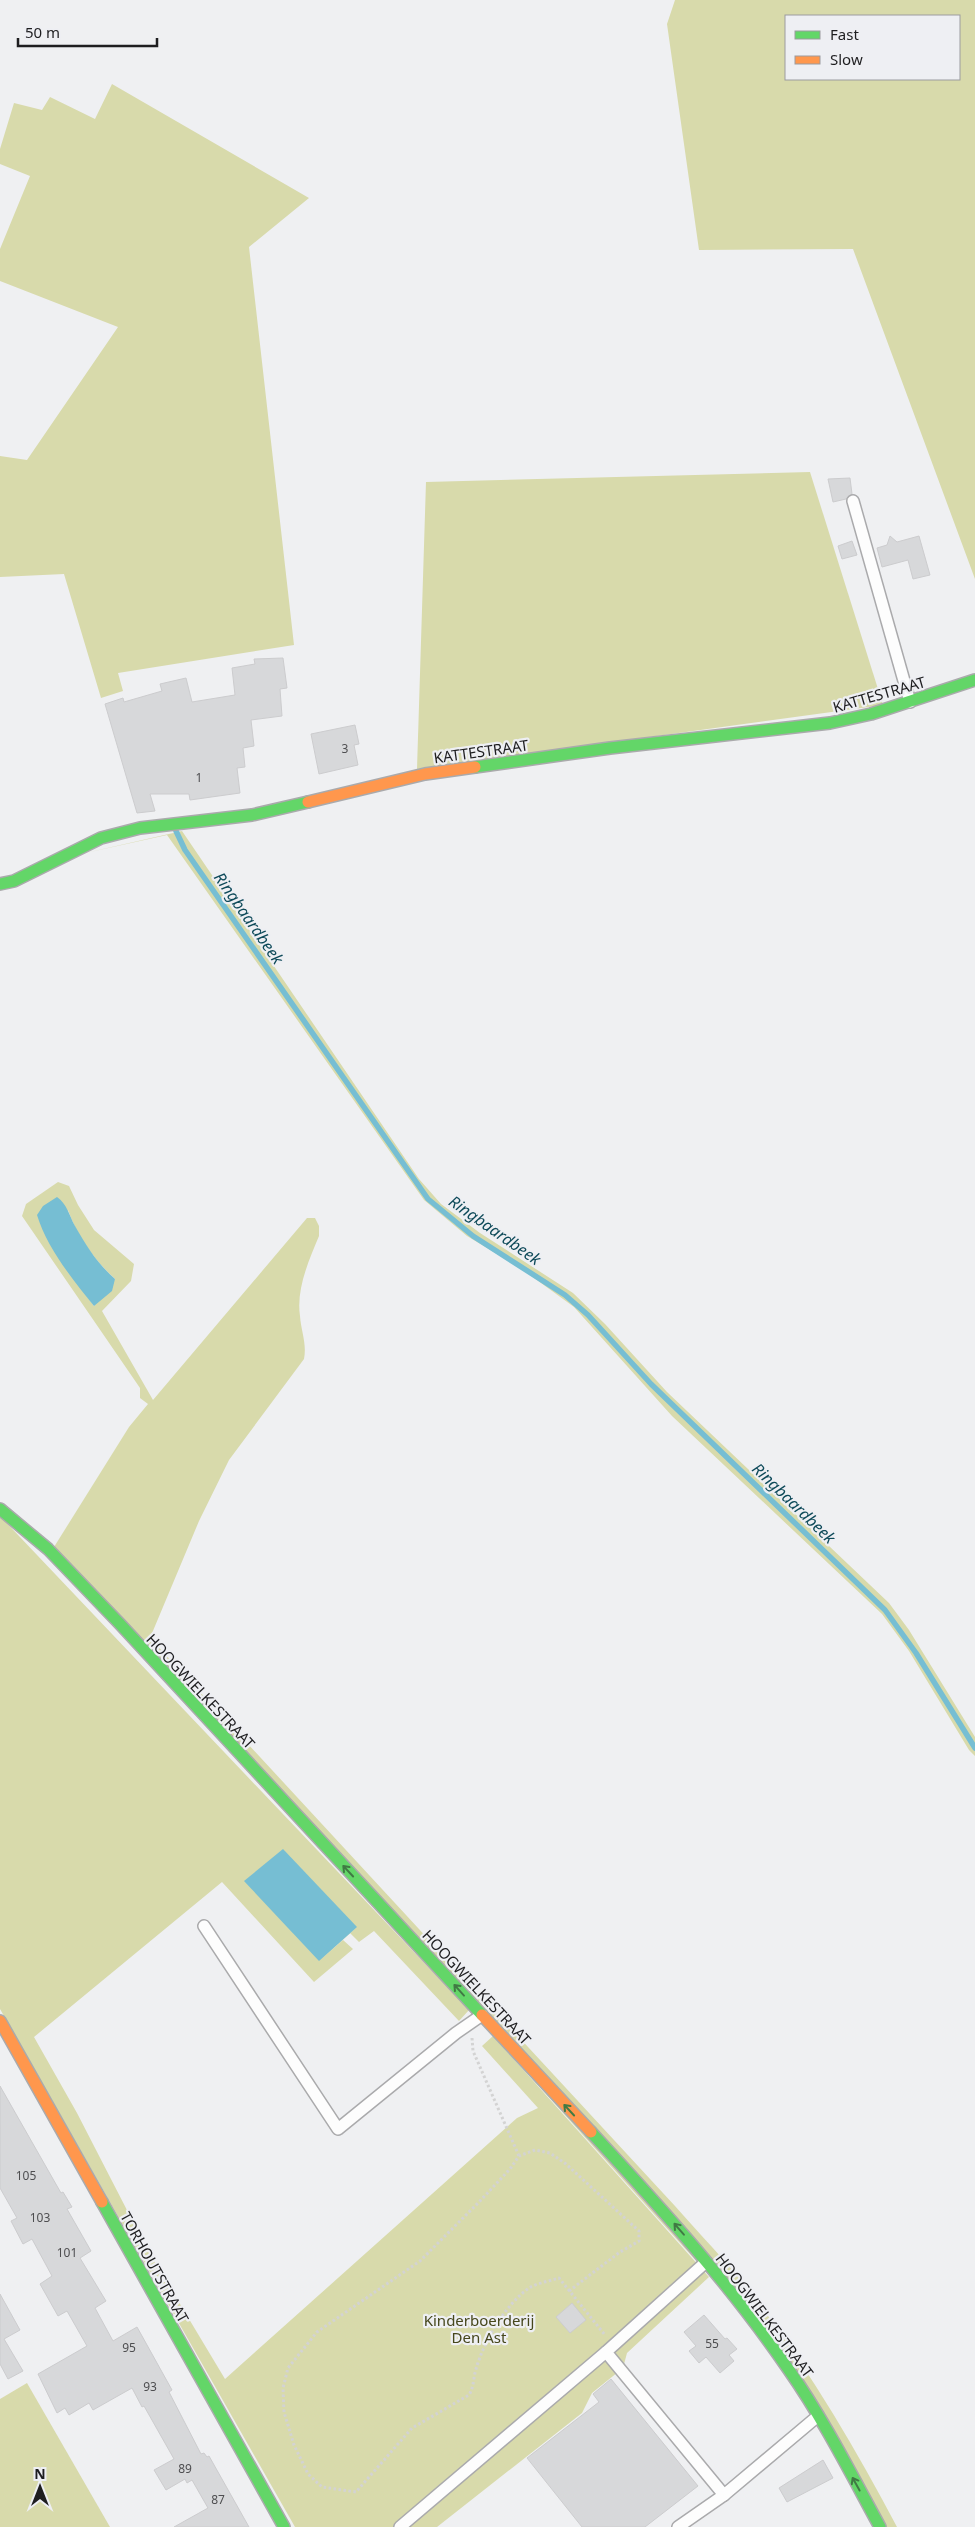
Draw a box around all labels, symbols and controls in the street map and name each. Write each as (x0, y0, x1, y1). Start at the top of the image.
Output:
scale bar (18, 15, 156, 47)
legend (785, 15, 960, 80)
text: 50 m (25, 22, 60, 42)
text: Fast (830, 24, 859, 44)
text: Slow (830, 49, 863, 69)
street label: KATTESTRAAT (830, 671, 928, 717)
street label: KATTESTRAAT (432, 734, 530, 768)
house number: 3 (342, 740, 349, 757)
house number: 1 (196, 769, 202, 786)
water label: Ringbaardbeek (209, 868, 290, 969)
water label: Ringbaardbeek (445, 1190, 546, 1271)
water label: Ringbaardbeek (748, 1458, 841, 1549)
street label: HOOGWIELKESTRAAT (142, 1629, 260, 1753)
one-way arrow (342, 1865, 354, 1878)
street label: HOOGWIELKESTRAAT (418, 1925, 536, 2049)
one-way arrow (453, 1983, 465, 1996)
one-way arrow (563, 2103, 575, 2116)
house number: 105 (16, 2167, 36, 2184)
street label: TORHOUTSTRAAT (116, 2208, 194, 2326)
house number: 103 (30, 2209, 50, 2226)
one-way arrow (673, 2223, 685, 2236)
house number: 101 (57, 2244, 77, 2261)
street label: HOOGWIELKESTRAAT (712, 2249, 819, 2382)
park label: Kinderboerderij Den Ast (424, 2310, 534, 2347)
house number: 55 (705, 2335, 719, 2352)
house number: 95 (122, 2339, 136, 2356)
house number: 93 (143, 2378, 157, 2395)
house number: 89 (178, 2460, 192, 2477)
north arrow (15, 2462, 65, 2512)
text: N (34, 2464, 46, 2483)
one-way arrow (851, 2477, 861, 2492)
house number: 87 (211, 2491, 225, 2508)

